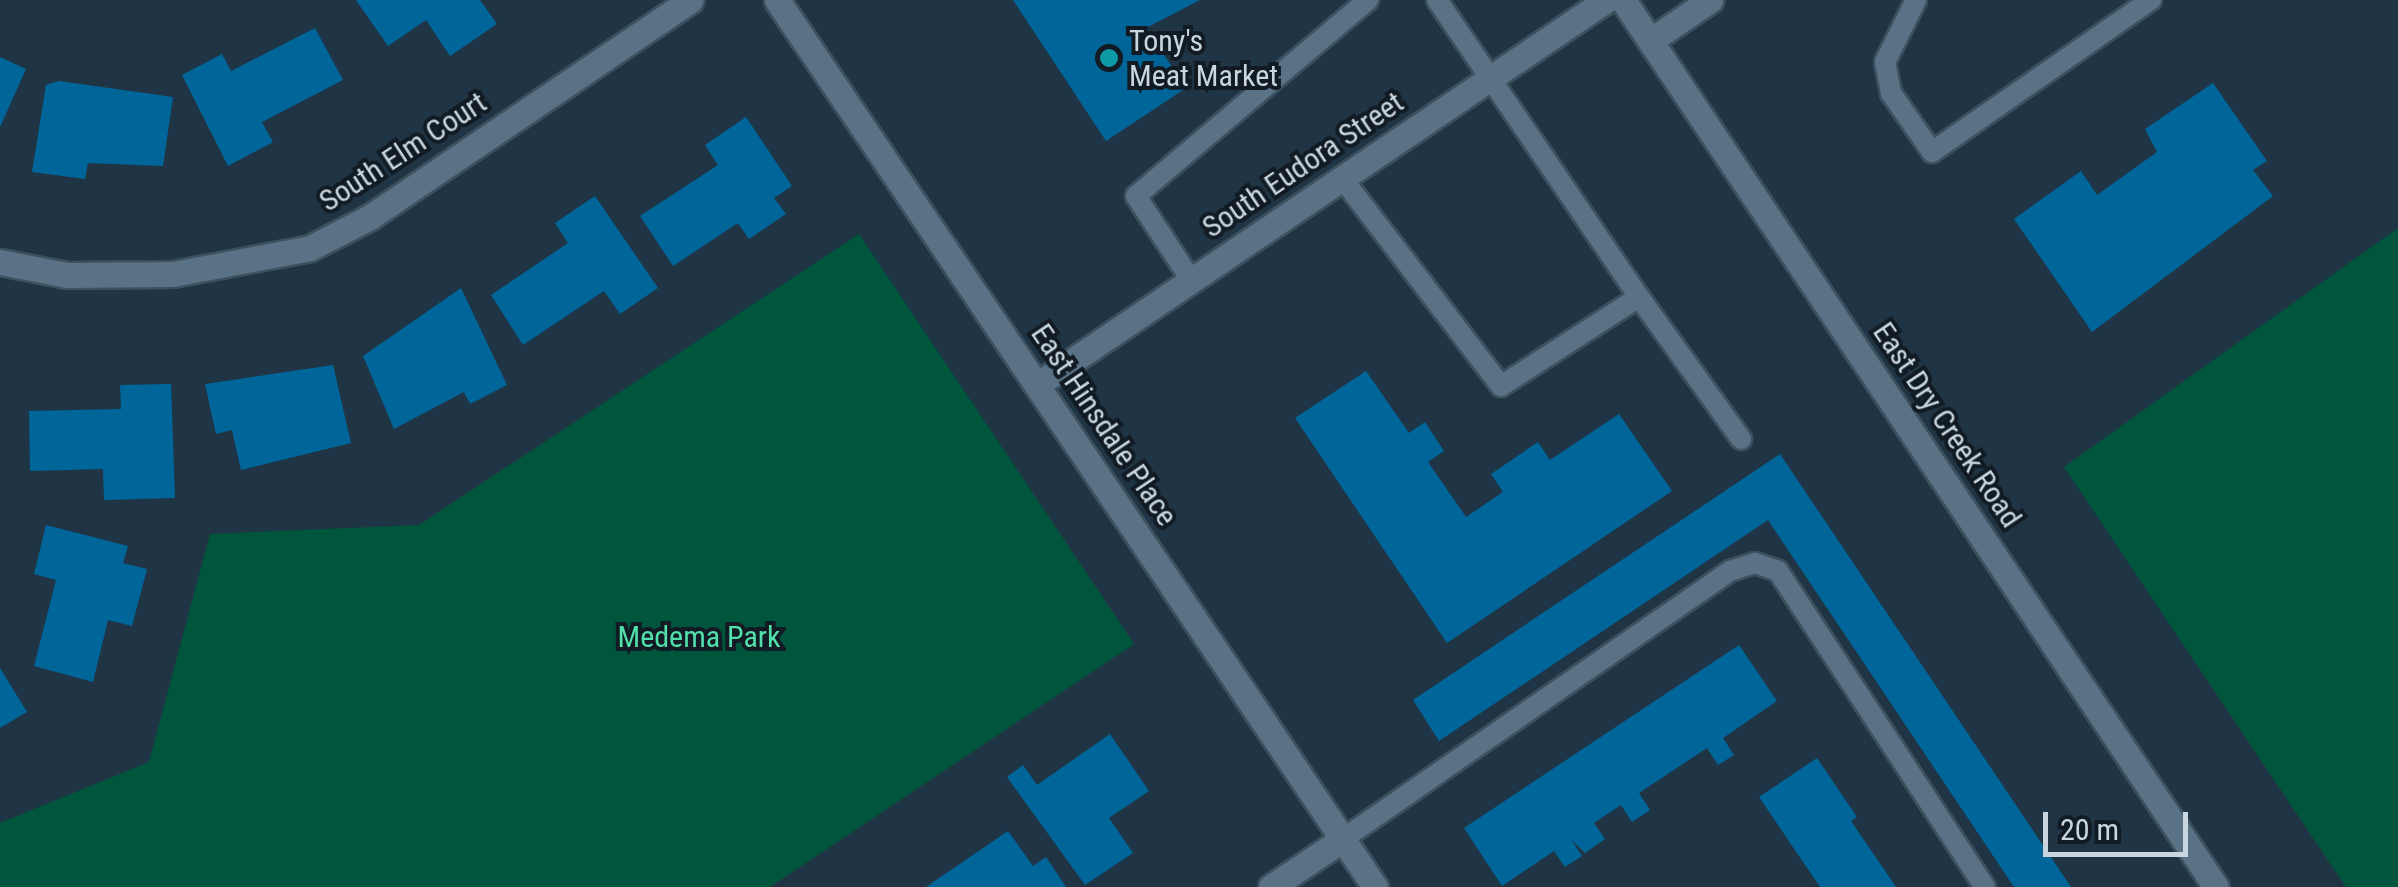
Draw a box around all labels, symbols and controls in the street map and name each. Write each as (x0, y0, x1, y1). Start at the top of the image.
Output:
place label: Tony's Meat Market (1129, 23, 1278, 94)
marker: Tony's Meat Market (1098, 47, 1120, 69)
street label: South Eudora Street (1196, 84, 1410, 246)
street label: South Elm Court (313, 85, 493, 219)
street label: East Dry Creek Road (1865, 316, 2029, 534)
street label: East Hinsdale Place (1023, 317, 1185, 533)
park label: Medema Park (617, 619, 781, 655)
scale bar (2048, 792, 2193, 854)
text: 20 m (2060, 812, 2119, 847)

